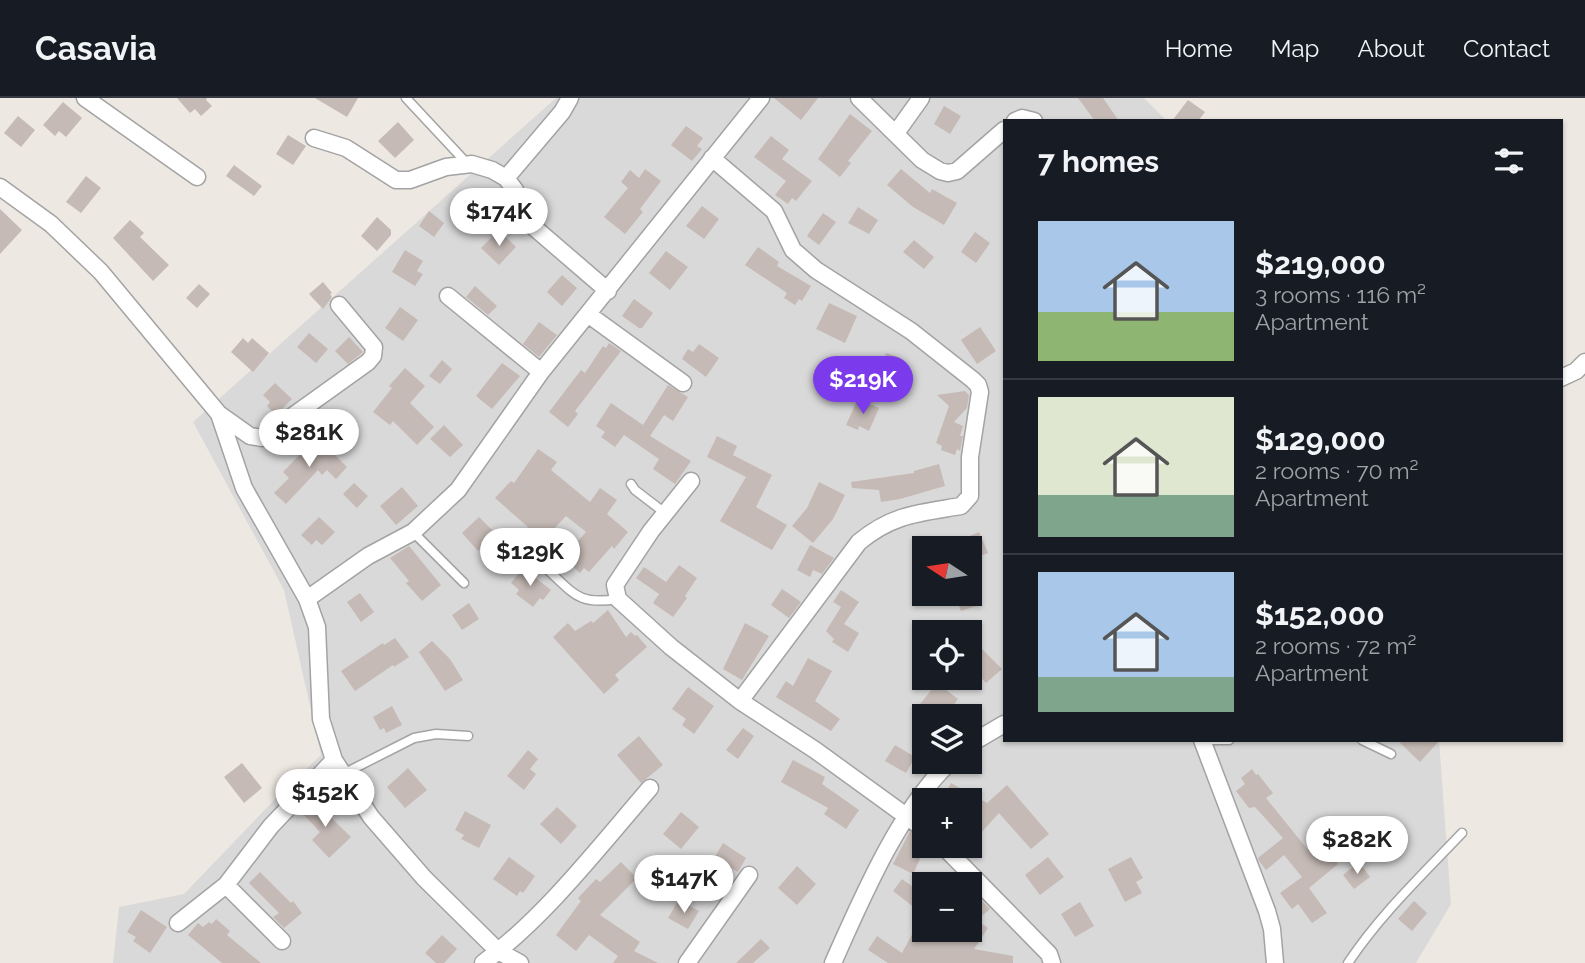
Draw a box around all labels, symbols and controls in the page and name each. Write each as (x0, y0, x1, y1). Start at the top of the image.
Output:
text: Casavia (35, 29, 157, 68)
text: Home (1165, 34, 1233, 63)
text: Map (1271, 34, 1319, 63)
text: About (1357, 34, 1425, 63)
text: Contact (1463, 34, 1550, 63)
icon: filters (1490, 142, 1528, 180)
text: 7 homes (1038, 144, 1159, 179)
pin: $174K (450, 188, 548, 248)
text: $174K (466, 197, 532, 224)
text: $219,000 (1255, 246, 1386, 281)
icon: home (1094, 249, 1178, 333)
text: 3 rooms · 116 m² (1255, 281, 1426, 308)
text: Apartment (1255, 308, 1369, 335)
pin: $219K (814, 356, 912, 416)
text: $219K (829, 365, 897, 392)
pin: $281K (260, 410, 358, 469)
text: $281K (275, 418, 343, 445)
text: $129,000 (1255, 422, 1386, 457)
icon: home (1094, 425, 1178, 509)
text: 2 rooms · 70 m² (1255, 457, 1418, 484)
text: Apartment (1255, 484, 1369, 511)
pin: $129K (481, 528, 579, 588)
north arrow (912, 536, 982, 606)
map controls (912, 536, 982, 942)
text: $129K (496, 537, 564, 564)
text: $152,000 (1255, 597, 1385, 632)
icon: home (1094, 600, 1178, 684)
button: locate (912, 620, 982, 690)
text: 2 rooms · 72 m² (1255, 632, 1416, 659)
text: Apartment (1255, 659, 1369, 686)
button: layers (912, 704, 982, 774)
pin: $152K (276, 770, 374, 829)
text: $152K (291, 778, 359, 805)
button: + (912, 788, 982, 858)
pin: $282K (1308, 816, 1406, 876)
text: $282K (1322, 825, 1392, 852)
pin: $147K (635, 856, 733, 915)
text: $147K (650, 864, 718, 891)
button: − (912, 872, 982, 942)

